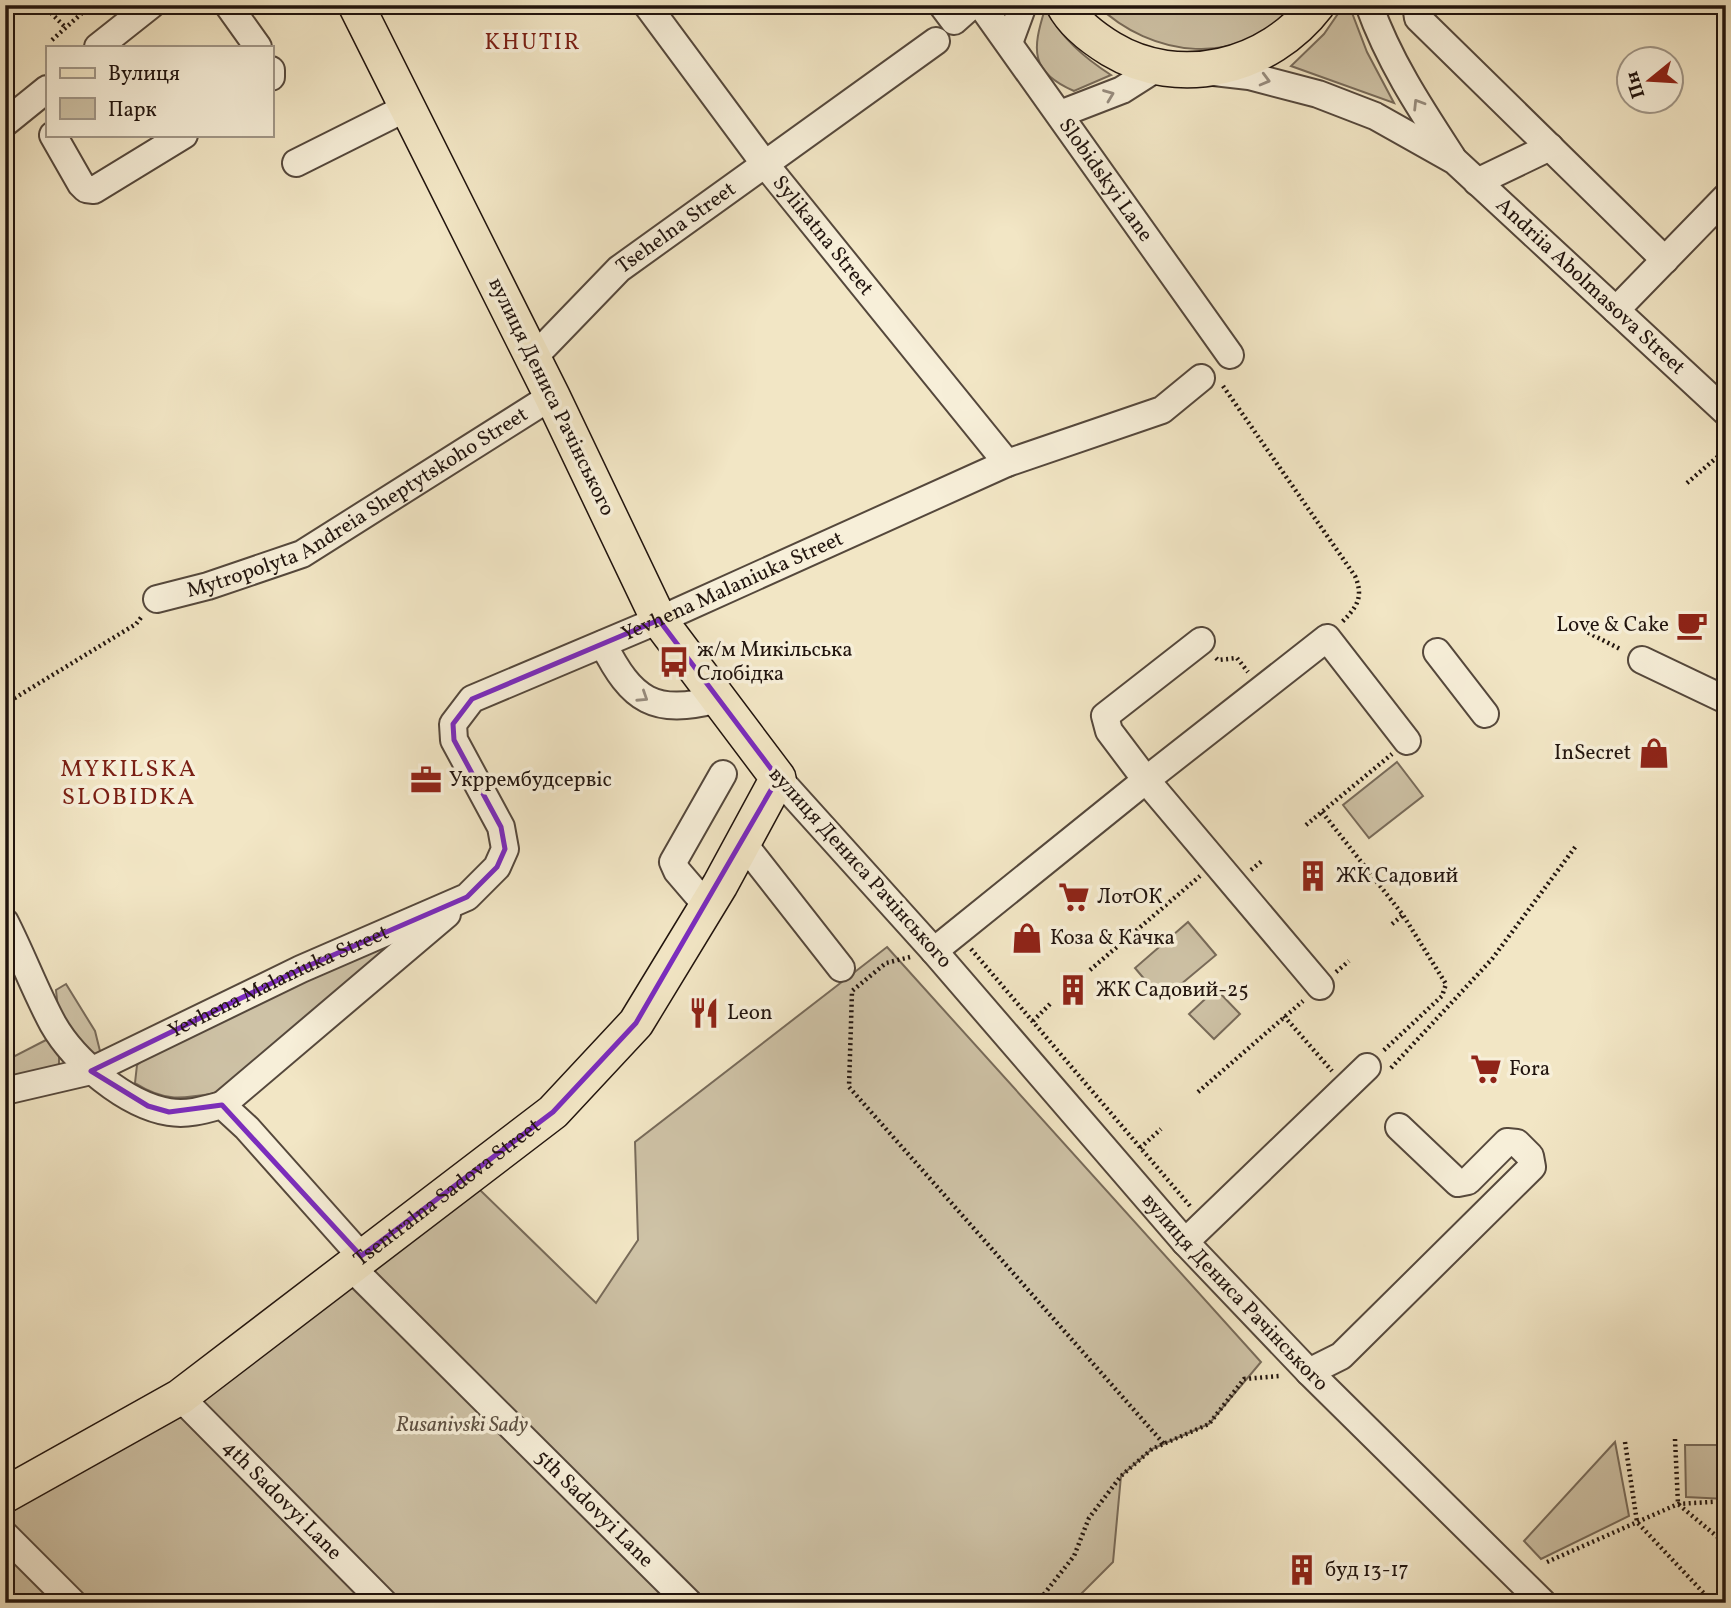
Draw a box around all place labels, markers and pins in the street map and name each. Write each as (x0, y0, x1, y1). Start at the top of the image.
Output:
cafe icon: Love & Cake (1675, 608, 1709, 642)
place label: Love & Cake (1556, 611, 1669, 640)
place label: ж/м Микільська Слобідка (697, 636, 853, 689)
bus stop icon: ж/м Микільська Слобідка (657, 645, 691, 679)
shop icon: InSecret (1637, 736, 1671, 770)
place label: InSecret (1554, 739, 1631, 768)
office icon: Укррембудсервіс (409, 763, 443, 797)
place label: Укррембудсервіс (449, 766, 612, 795)
building icon: ЖК Садовий (1296, 859, 1330, 893)
place label: ЖК Садовий (1336, 862, 1459, 891)
supermarket icon: ЛотОК (1057, 880, 1091, 914)
place label: ЛотОК (1097, 883, 1162, 912)
shop icon: Коза & Качка (1010, 921, 1044, 955)
place label: Коза & Качка (1050, 924, 1175, 953)
building icon: ЖК Садовий-25 (1056, 973, 1090, 1007)
place label: ЖК Садовий-25 (1096, 976, 1248, 1005)
restaurant icon: Leon (687, 996, 721, 1030)
place label: Leon (727, 999, 772, 1028)
supermarket icon: Fora (1469, 1052, 1503, 1086)
place label: Fora (1509, 1055, 1550, 1084)
building icon: буд 13-17 (1285, 1553, 1319, 1587)
place label: буд 13-17 (1325, 1556, 1409, 1585)

